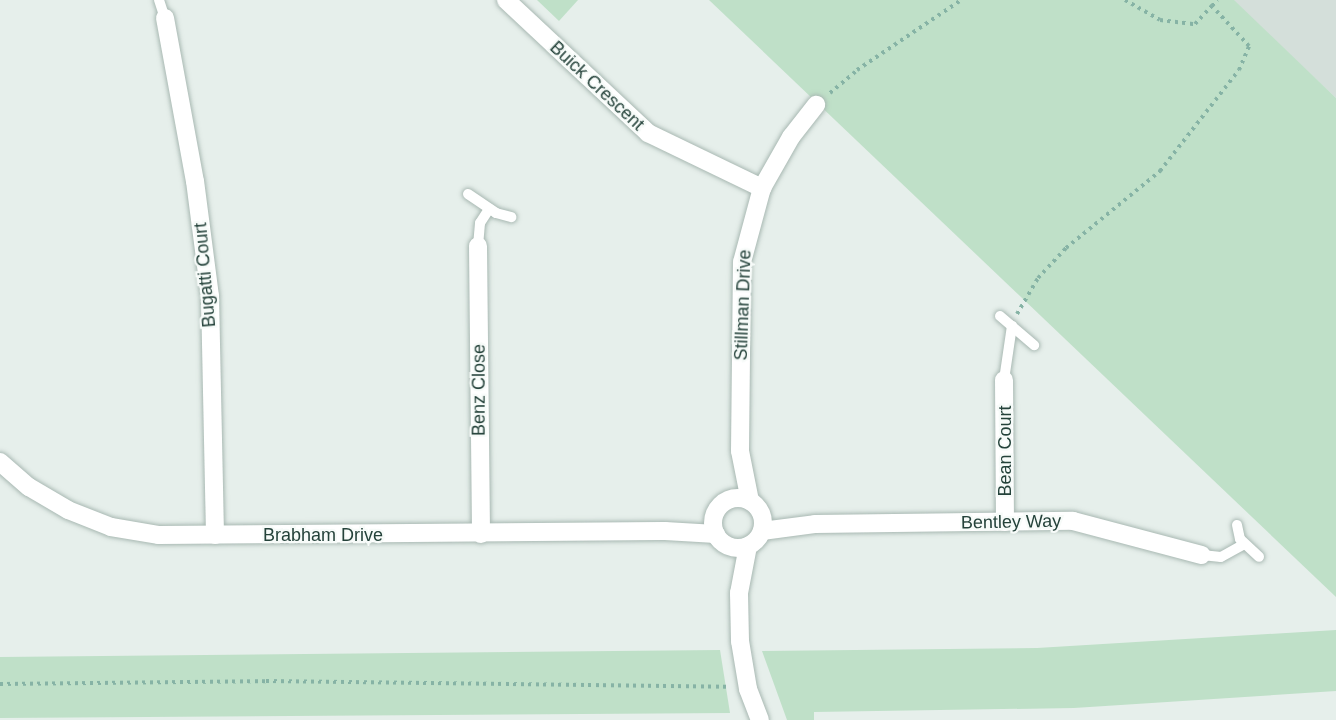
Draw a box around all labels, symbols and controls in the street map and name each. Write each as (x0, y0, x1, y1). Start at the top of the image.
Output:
street label: Buick Crescent (545, 37, 649, 135)
street label: Bugatti Court (190, 222, 220, 328)
street label: Stillman Drive (730, 249, 756, 361)
street label: Benz Close (468, 344, 490, 436)
street label: Bean Court (994, 405, 1016, 497)
street label: Bentley Way (961, 510, 1061, 534)
street label: Brabham Drive (263, 524, 383, 546)

